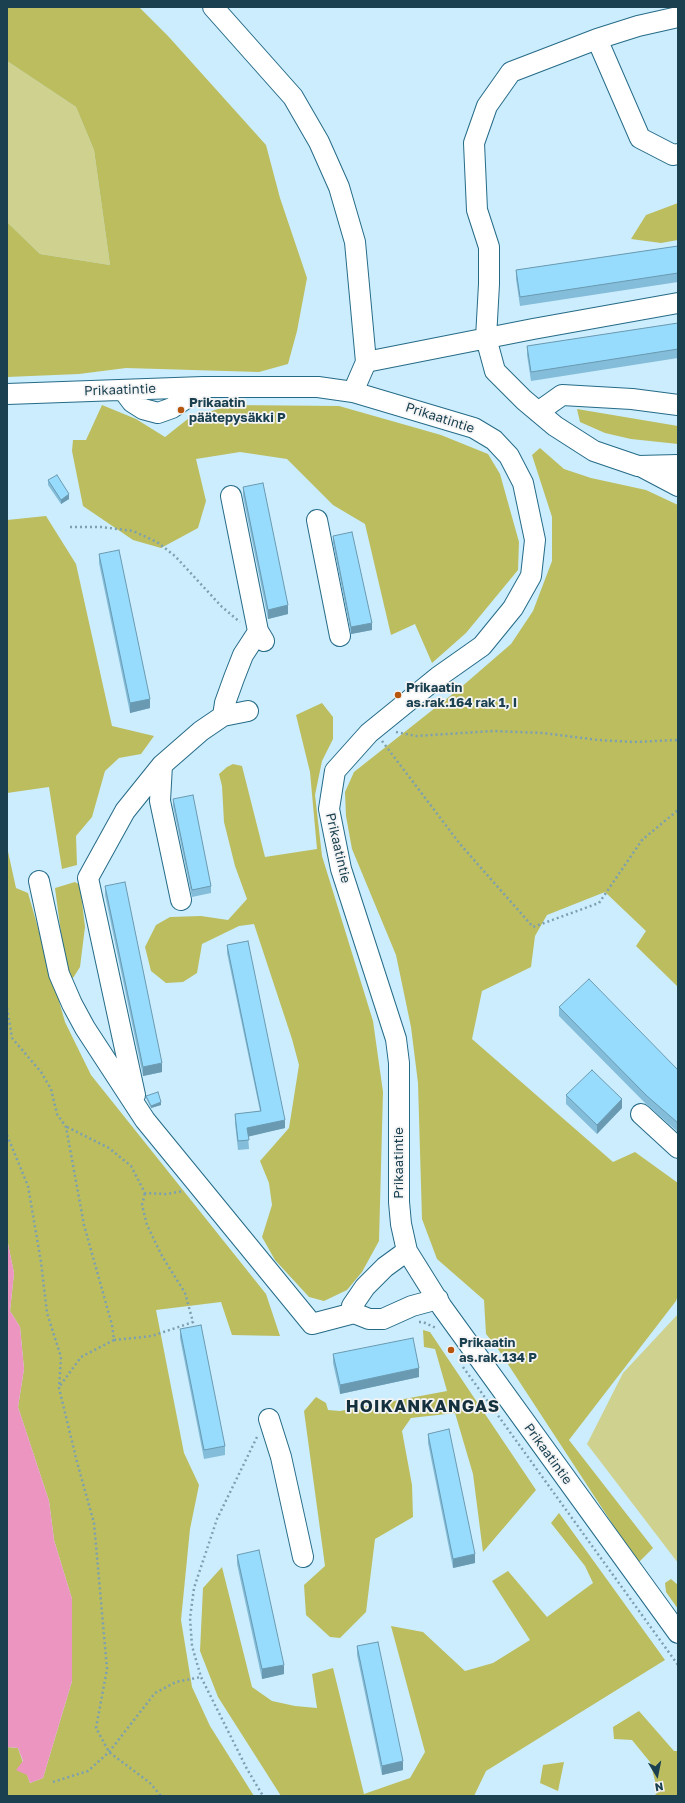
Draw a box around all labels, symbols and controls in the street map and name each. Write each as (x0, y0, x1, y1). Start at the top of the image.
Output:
street label: Prikaatintie (84, 381, 156, 399)
place label: Prikaatin päätepysäkki P (189, 395, 286, 426)
street label: Prikaatintie (404, 400, 476, 436)
marker: Prikaatin päätepysäkki P (176, 405, 186, 415)
place label: Prikaatin as.rak.164 rak 1, I (406, 680, 517, 711)
marker: Prikaatin as.rak.164 rak 1, I (393, 690, 403, 700)
street label: Prikaatintie (322, 811, 354, 885)
street label: Prikaatintie (391, 1127, 407, 1199)
place label: Prikaatin as.rak.134 P (459, 1335, 537, 1366)
marker: Prikaatin as.rak.134 P (446, 1345, 456, 1355)
district label: HOIKANKANGAS (346, 1397, 500, 1417)
street label: Prikaatintie (521, 1420, 575, 1488)
north arrow (637, 1755, 677, 1795)
text: N (654, 1780, 664, 1794)

